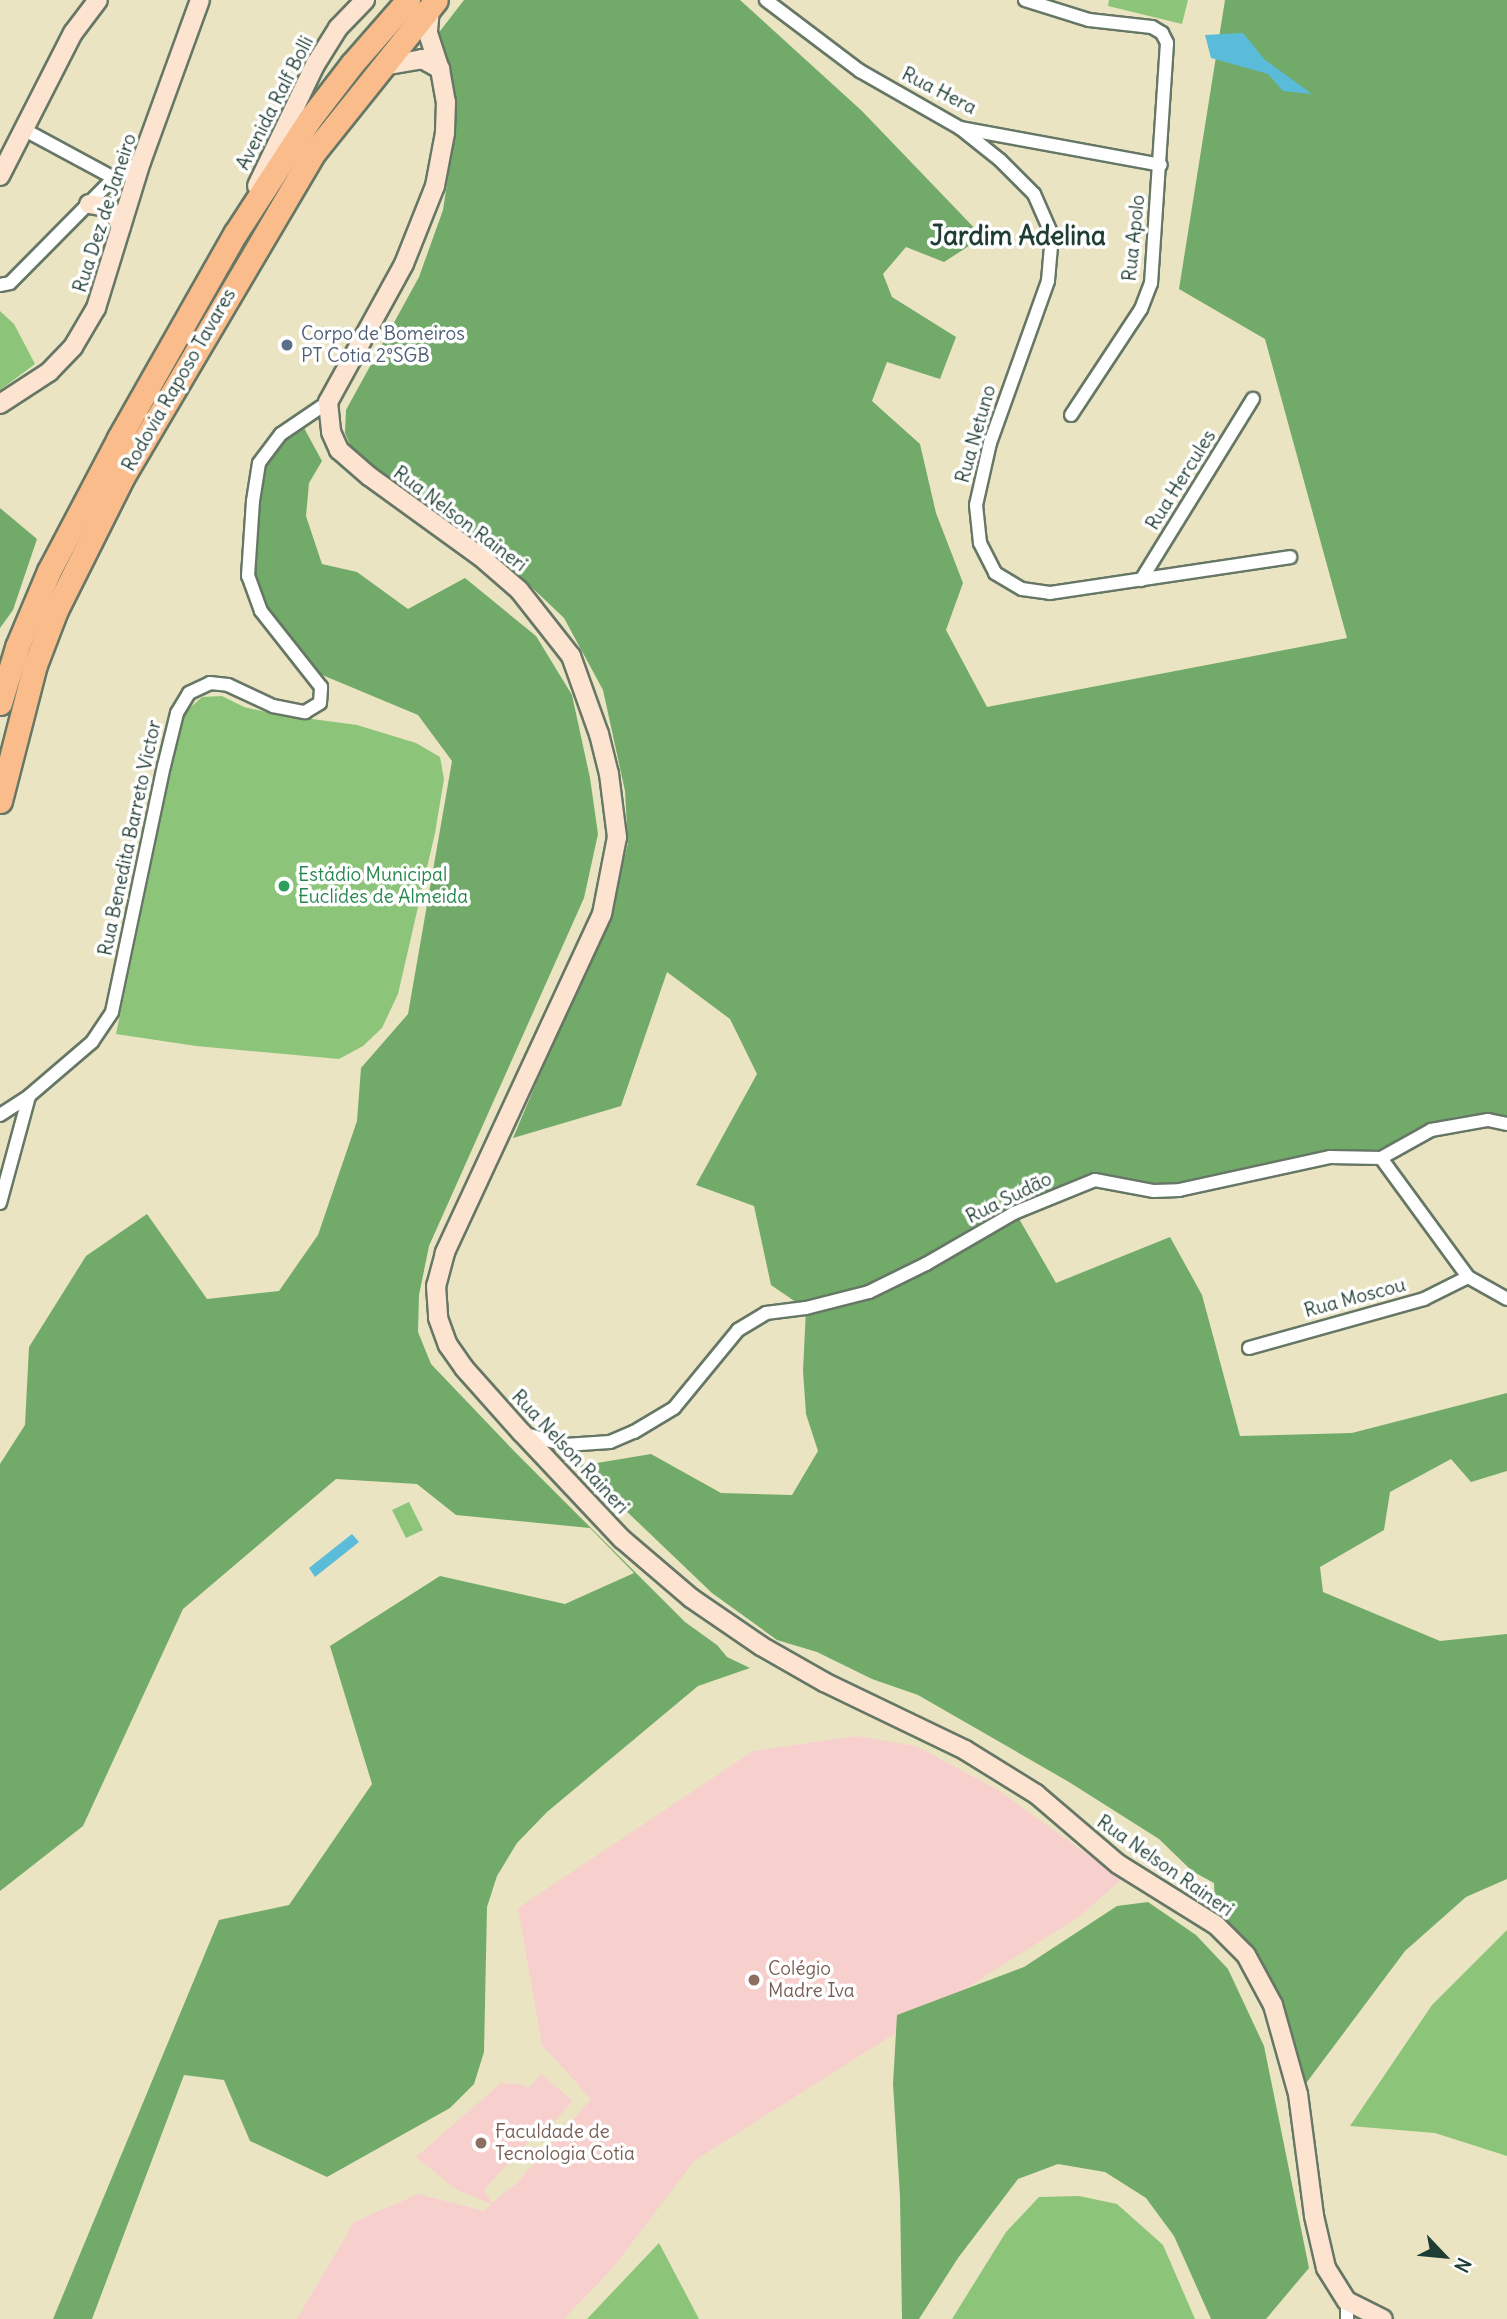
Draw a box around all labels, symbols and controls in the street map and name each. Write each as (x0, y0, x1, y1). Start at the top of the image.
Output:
street label: Avenida Ralf Bolli (231, 32, 319, 174)
street label: Rua Hera (898, 63, 980, 119)
street label: Rua Dez de Janeiro (69, 131, 141, 295)
street label: Rua Apolo (1118, 194, 1150, 282)
district label: Jardim Adelina (930, 220, 1106, 252)
street label: Rodovia Raposo Tavares (117, 285, 241, 475)
place label: Corpo de Bomeiros PT Cotia 2ºSGB (301, 323, 465, 367)
marker: Corpo de Bomeiros PT Cotia 2ºSGB (279, 337, 295, 353)
street label: Rua Netuno (951, 382, 1001, 486)
street label: Rua Hercules (1141, 426, 1221, 534)
street label: Rua Nelson Raineri (389, 461, 531, 577)
street label: Rua Benedita Barreto Victor (94, 718, 166, 958)
place label: Estádio Municipal Euclides de Almeida (298, 864, 468, 908)
marker: Estádio Municipal Euclides de Almeida (276, 878, 292, 894)
street label: Rua Sudão (962, 1167, 1056, 1229)
street label: Rua Moscou (1302, 1274, 1408, 1322)
street label: Rua Nelson Raineri (507, 1385, 633, 1519)
street label: Rua Nelson Raineri (1093, 1810, 1237, 1922)
place label: Colégio Madre Iva (768, 1958, 855, 2002)
marker: Colégio Madre Iva (746, 1972, 762, 1988)
place label: Faculdade de Tecnologia Cotia (495, 2121, 635, 2165)
marker: Faculdade de Tecnologia Cotia (473, 2135, 489, 2151)
north arrow (1409, 2221, 1479, 2291)
text: N (1449, 2254, 1477, 2276)

